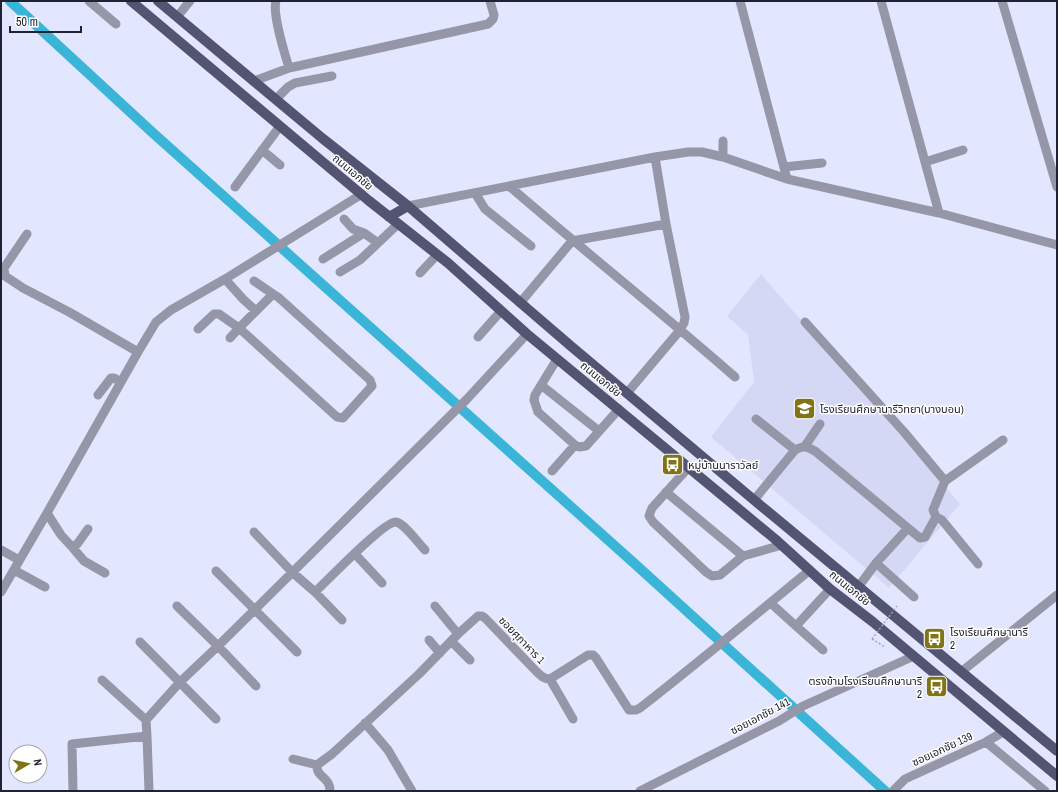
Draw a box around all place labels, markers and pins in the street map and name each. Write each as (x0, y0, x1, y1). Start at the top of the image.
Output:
school or university icon: โรงเรียนศึกษานารีวิทยา(บางบอน) (792, 396, 818, 422)
place label: โรงเรียนศึกษานารีวิทยา(บางบอน) (820, 402, 964, 416)
bus stop icon: หมู่บ้านนาราวัลย์ (659, 452, 685, 478)
place label: หมู่บ้านนาราวัลย์ (688, 458, 758, 472)
bus stop icon: โรงเรียนศึกษานารี 2 (921, 625, 947, 651)
place label: โรงเรียนศึกษานารี 2 (950, 625, 1028, 652)
place label: ตรงข้ามโรงเรียนศึกษานารี 2 (809, 674, 923, 701)
bus stop icon: ตรงข้ามโรงเรียนศึกษานารี 2 (924, 674, 950, 700)

